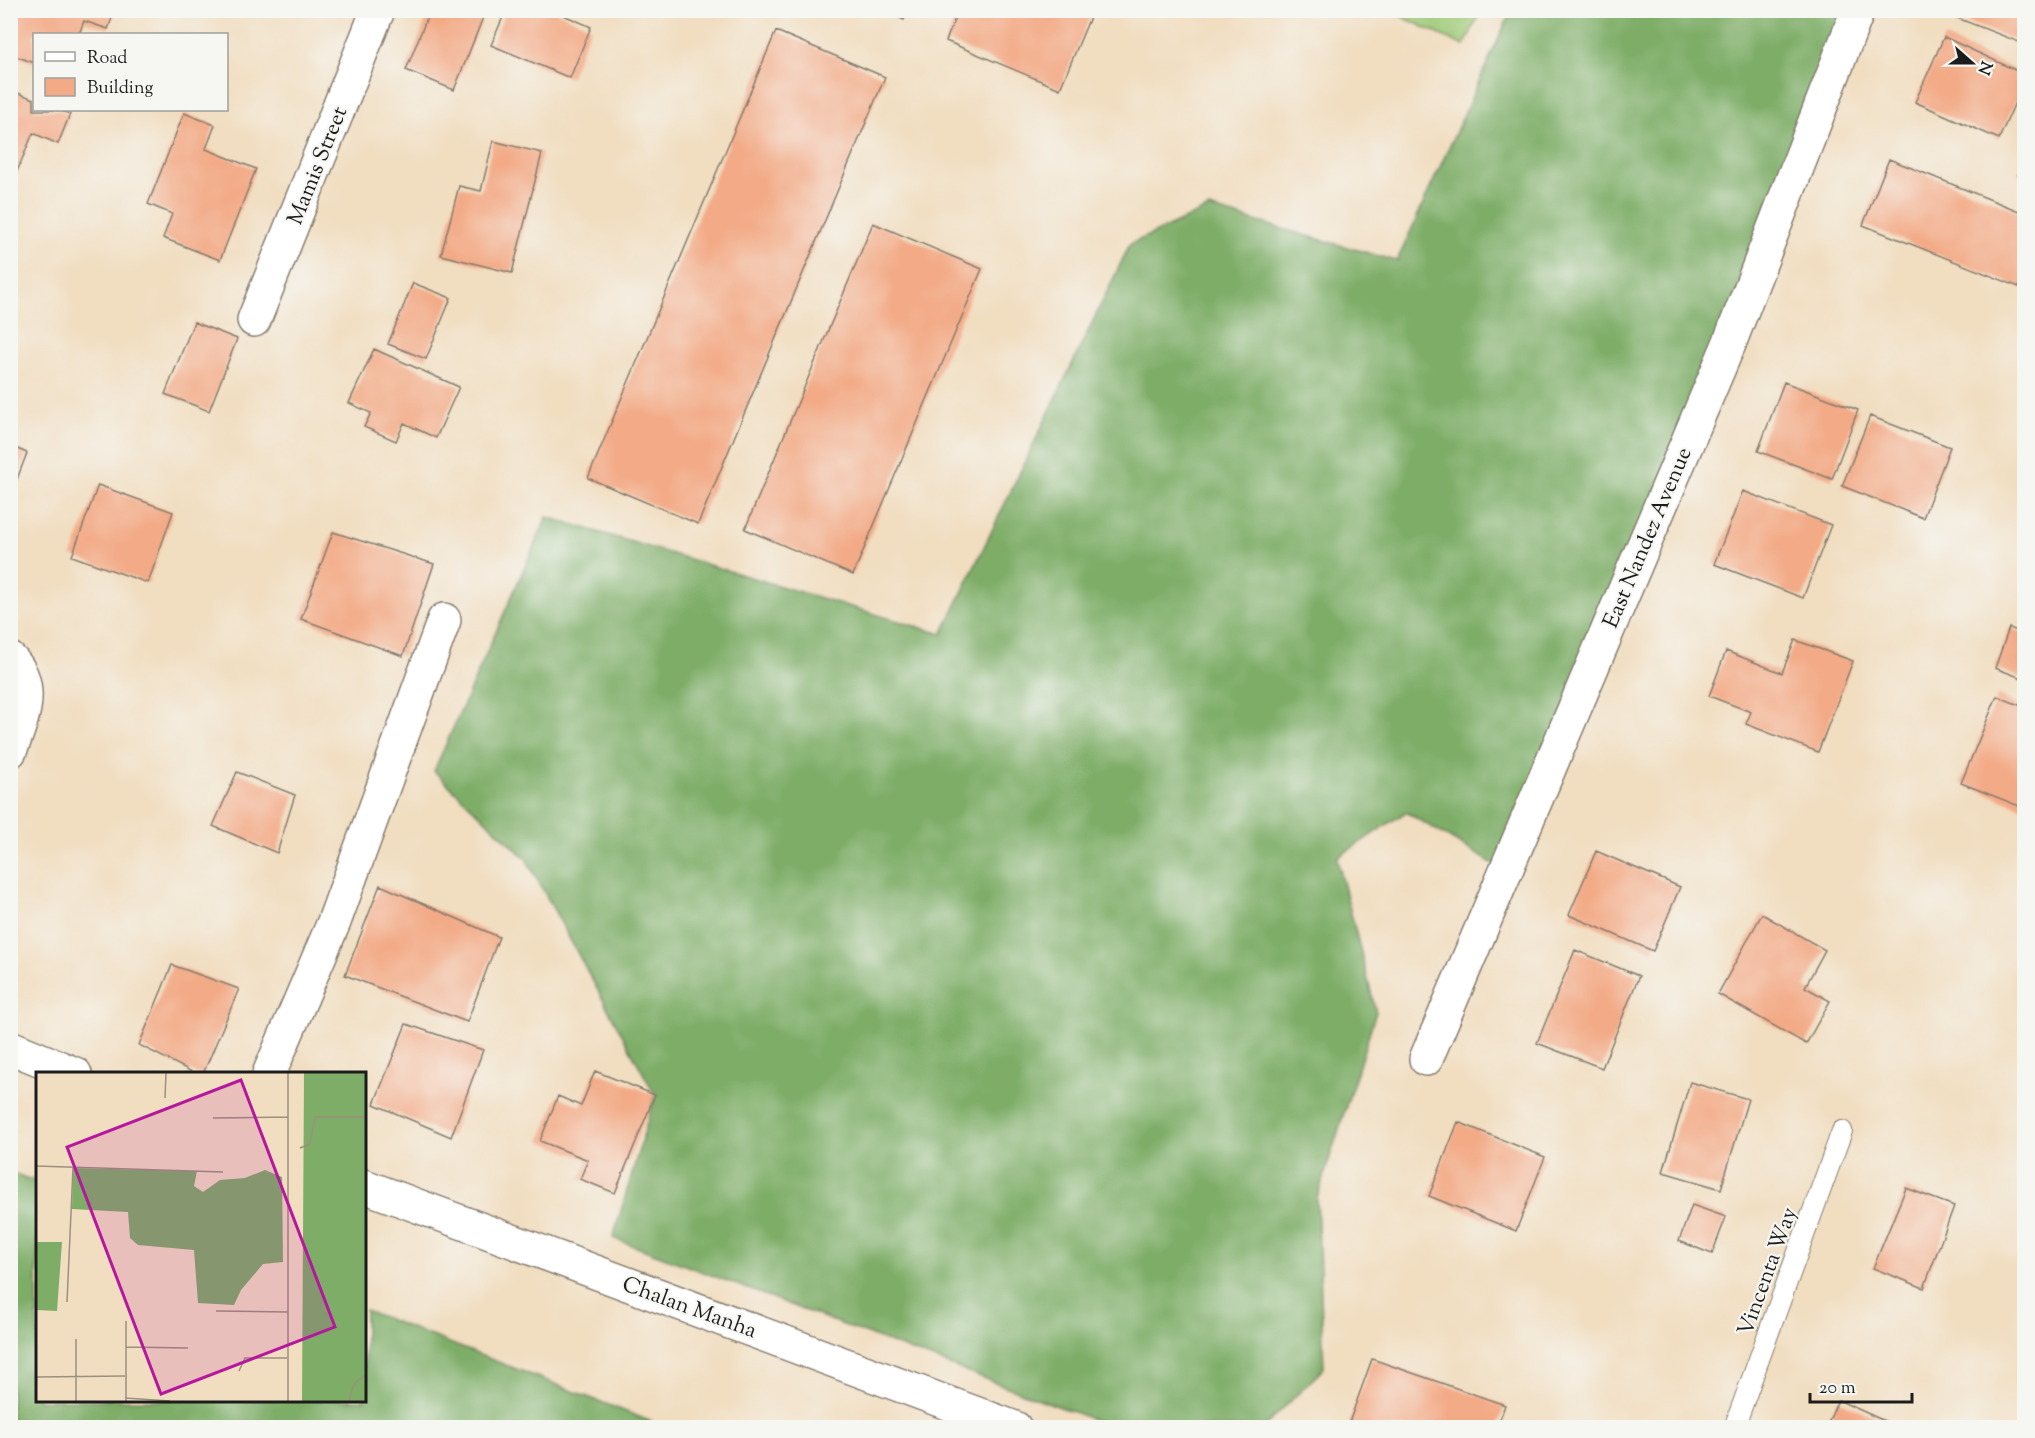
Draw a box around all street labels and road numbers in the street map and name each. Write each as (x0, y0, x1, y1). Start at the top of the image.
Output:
street label: Mamis Street (281, 102, 357, 230)
street label: East Nandez Avenue (1596, 443, 1701, 634)
street label: Vincenta Way (1731, 1203, 1807, 1341)
street label: Chalan Manha (617, 1270, 761, 1348)

